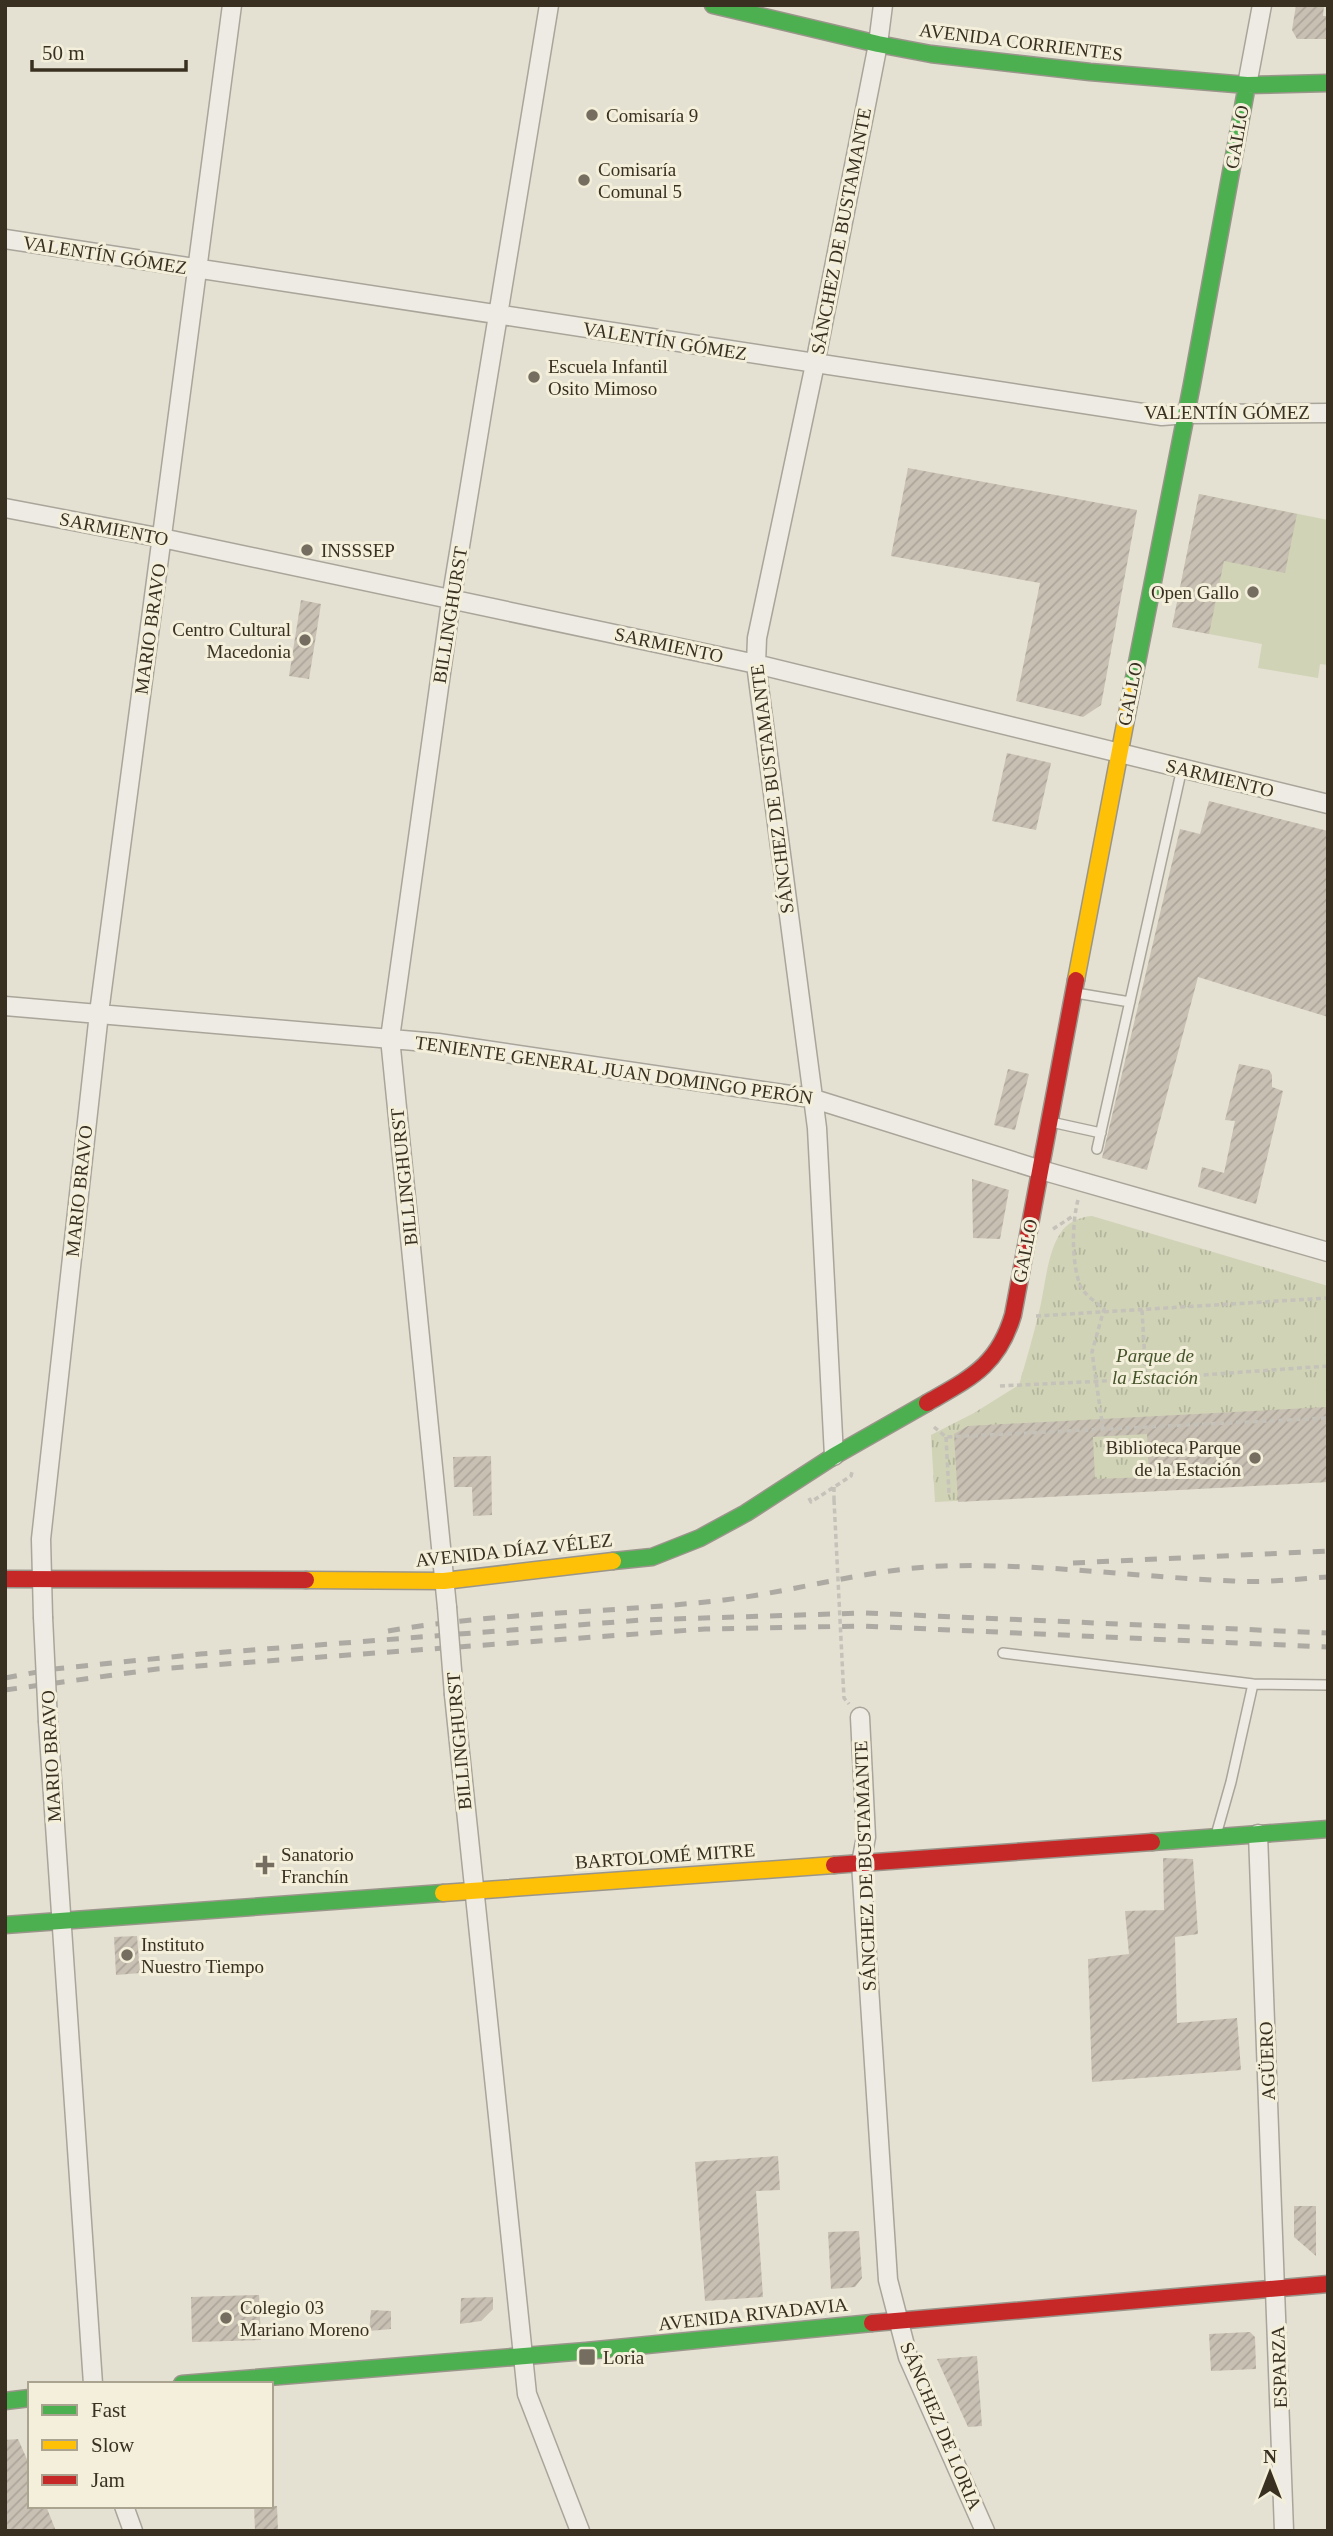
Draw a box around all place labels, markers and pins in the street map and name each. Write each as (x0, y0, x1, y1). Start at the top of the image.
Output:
place label: Comisaría 9 (606, 105, 698, 126)
marker: Comisaría 9 (584, 107, 600, 123)
place label: Comisaría Comunal 5 (598, 159, 682, 202)
marker: Comisaría Comunal 5 (576, 172, 592, 188)
place label: Escuela Infantil Osito Mimoso (548, 356, 668, 399)
marker: Escuela Infantil Osito Mimoso (526, 369, 542, 385)
place label: INSSSEP (321, 540, 395, 561)
marker: INSSSEP (299, 542, 315, 558)
place label: Open Gallo (1151, 582, 1239, 603)
marker: Open Gallo (1245, 584, 1261, 600)
place label: Centro Cultural Macedonia (172, 619, 292, 662)
marker: Centro Cultural Macedonia (297, 632, 313, 648)
place label: Biblioteca Parque de la Estación (1105, 1437, 1241, 1480)
marker: Biblioteca Parque de la Estación (1247, 1450, 1263, 1466)
place label: Sanatorio Franchín (281, 1844, 354, 1887)
marker: Sanatorio Franchín (255, 1855, 275, 1875)
place label: Instituto Nuestro Tiempo (141, 1934, 264, 1977)
marker: Instituto Nuestro Tiempo (119, 1947, 135, 1963)
place label: Colegio 03 Mariano Moreno (240, 2297, 369, 2340)
marker: Colegio 03 Mariano Moreno (218, 2310, 234, 2326)
marker: Loria (577, 2347, 597, 2367)
place label: Loria (603, 2347, 645, 2368)

